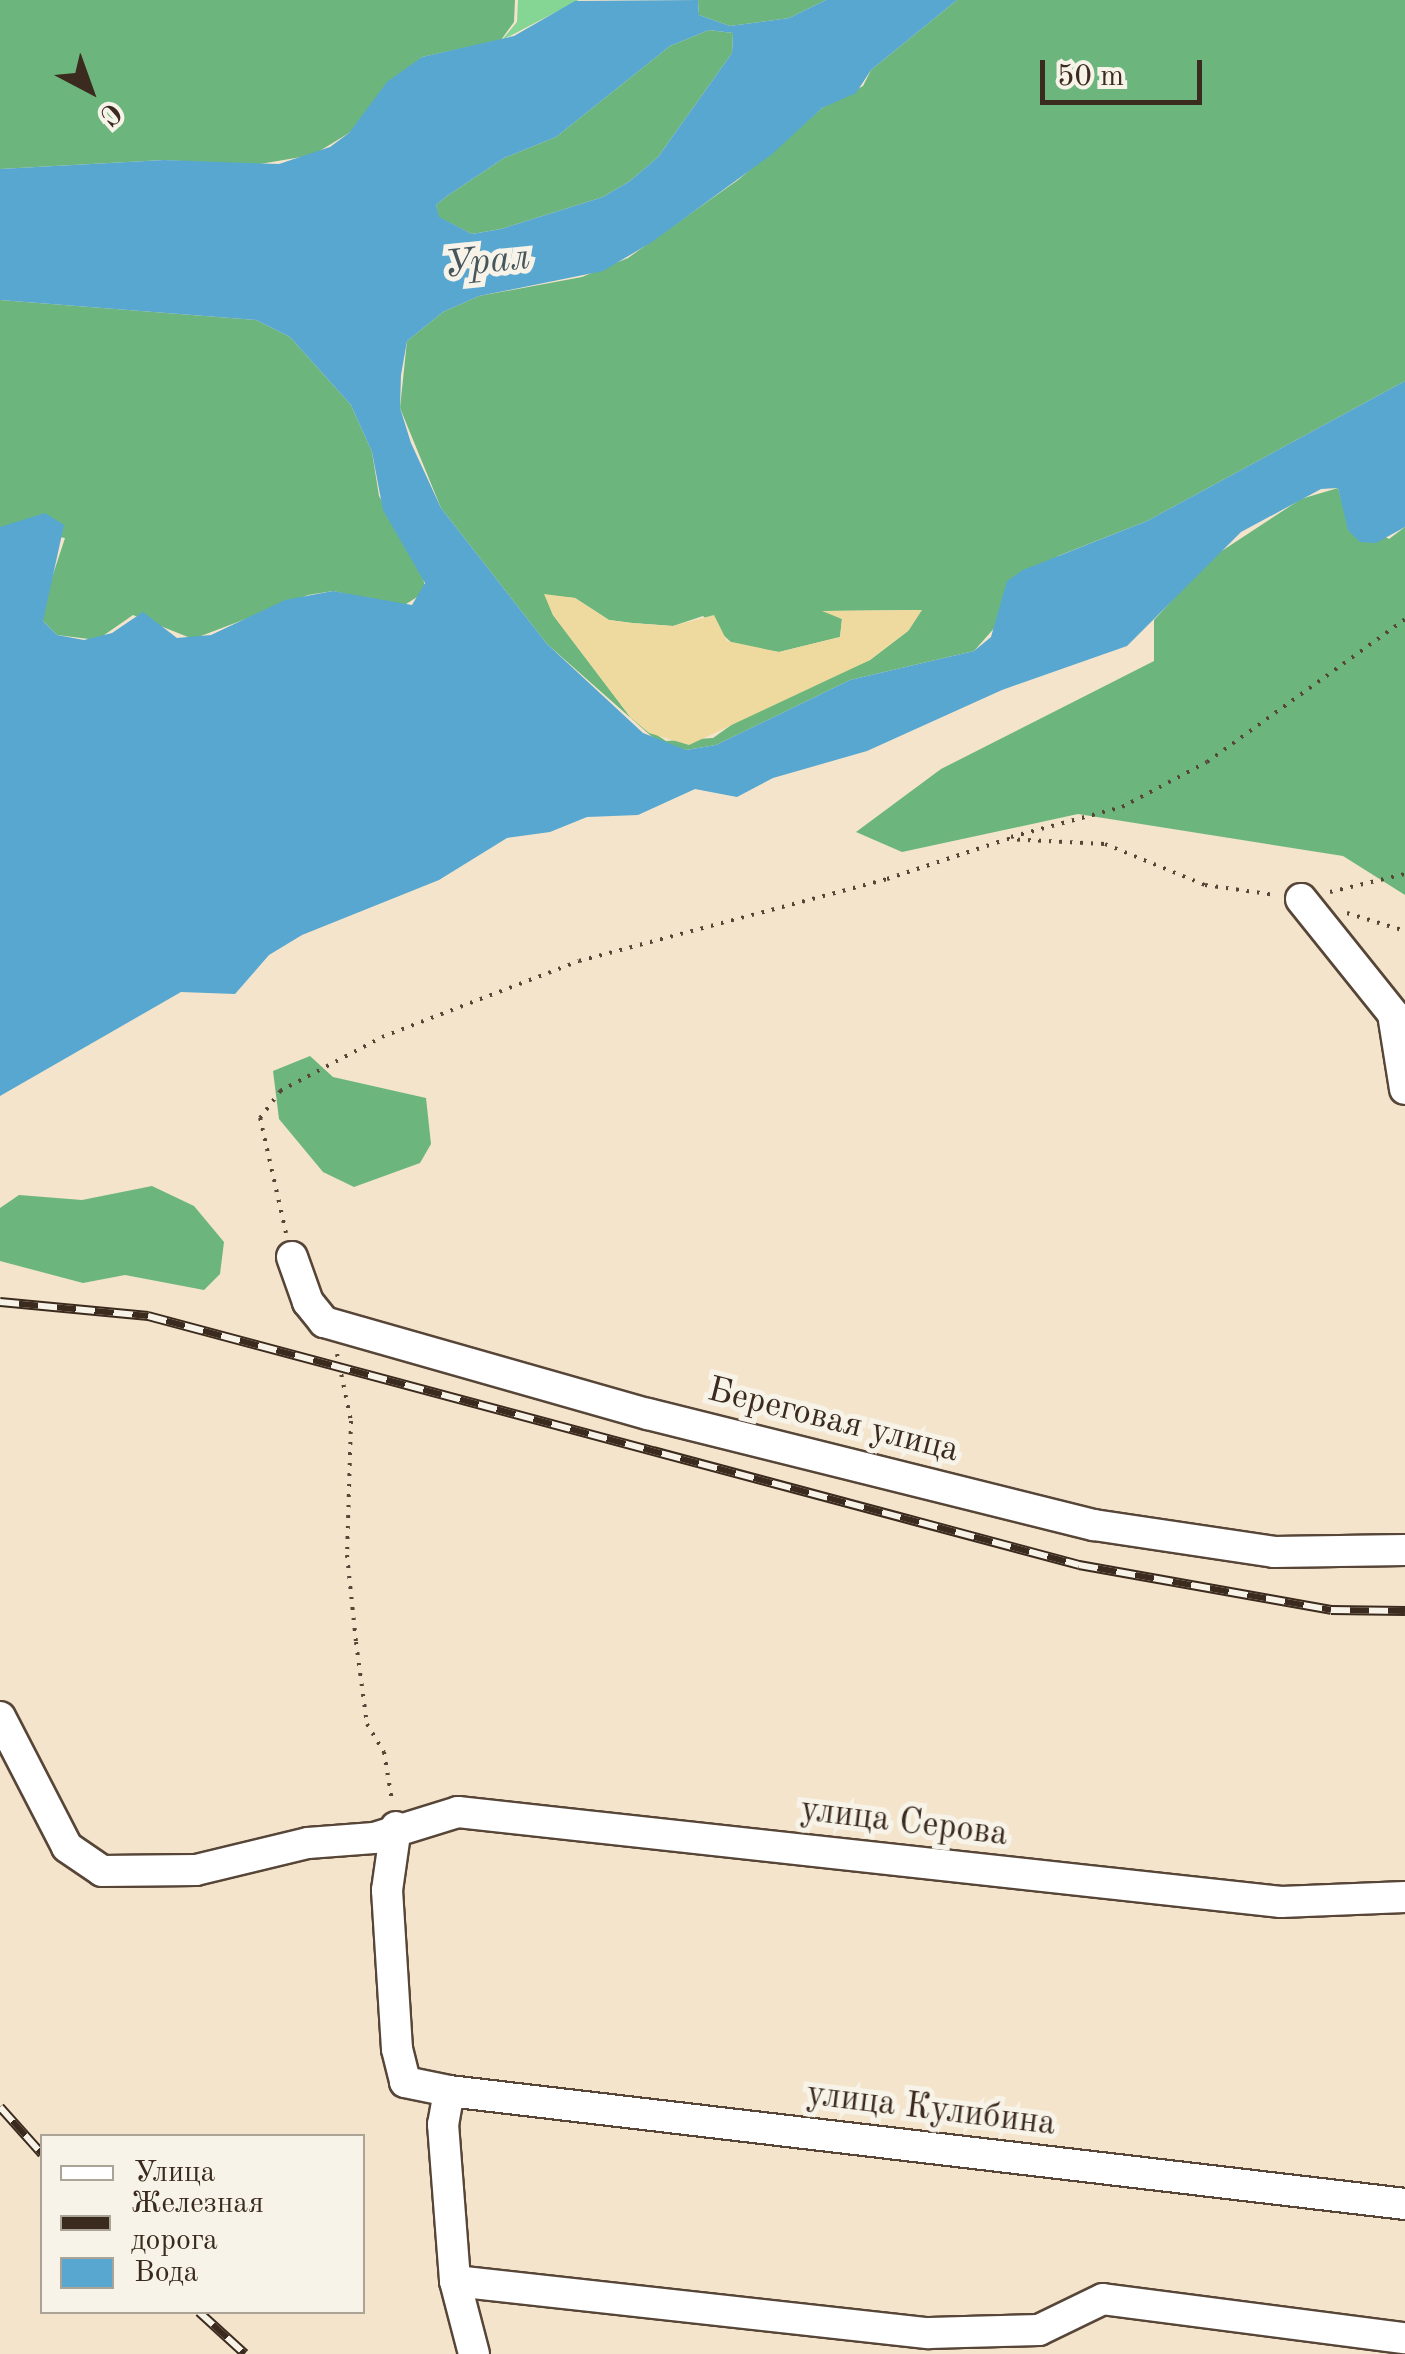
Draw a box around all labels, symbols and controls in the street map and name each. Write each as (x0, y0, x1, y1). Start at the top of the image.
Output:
north arrow (40, 40, 140, 140)
scale bar (1045, 40, 1208, 102)
text: 50 m (1057, 62, 1124, 92)
text: С (94, 96, 126, 129)
water label: Урал (441, 236, 533, 290)
street label: Береговая улица (703, 1369, 963, 1473)
street label: улица Серова (798, 1789, 1010, 1857)
street label: улица Кулибина (804, 2074, 1058, 2146)
legend (40, 2134, 365, 2314)
text: Улица (134, 2158, 215, 2188)
text: Железная дорога (131, 2189, 264, 2256)
text: Вода (134, 2258, 198, 2288)

